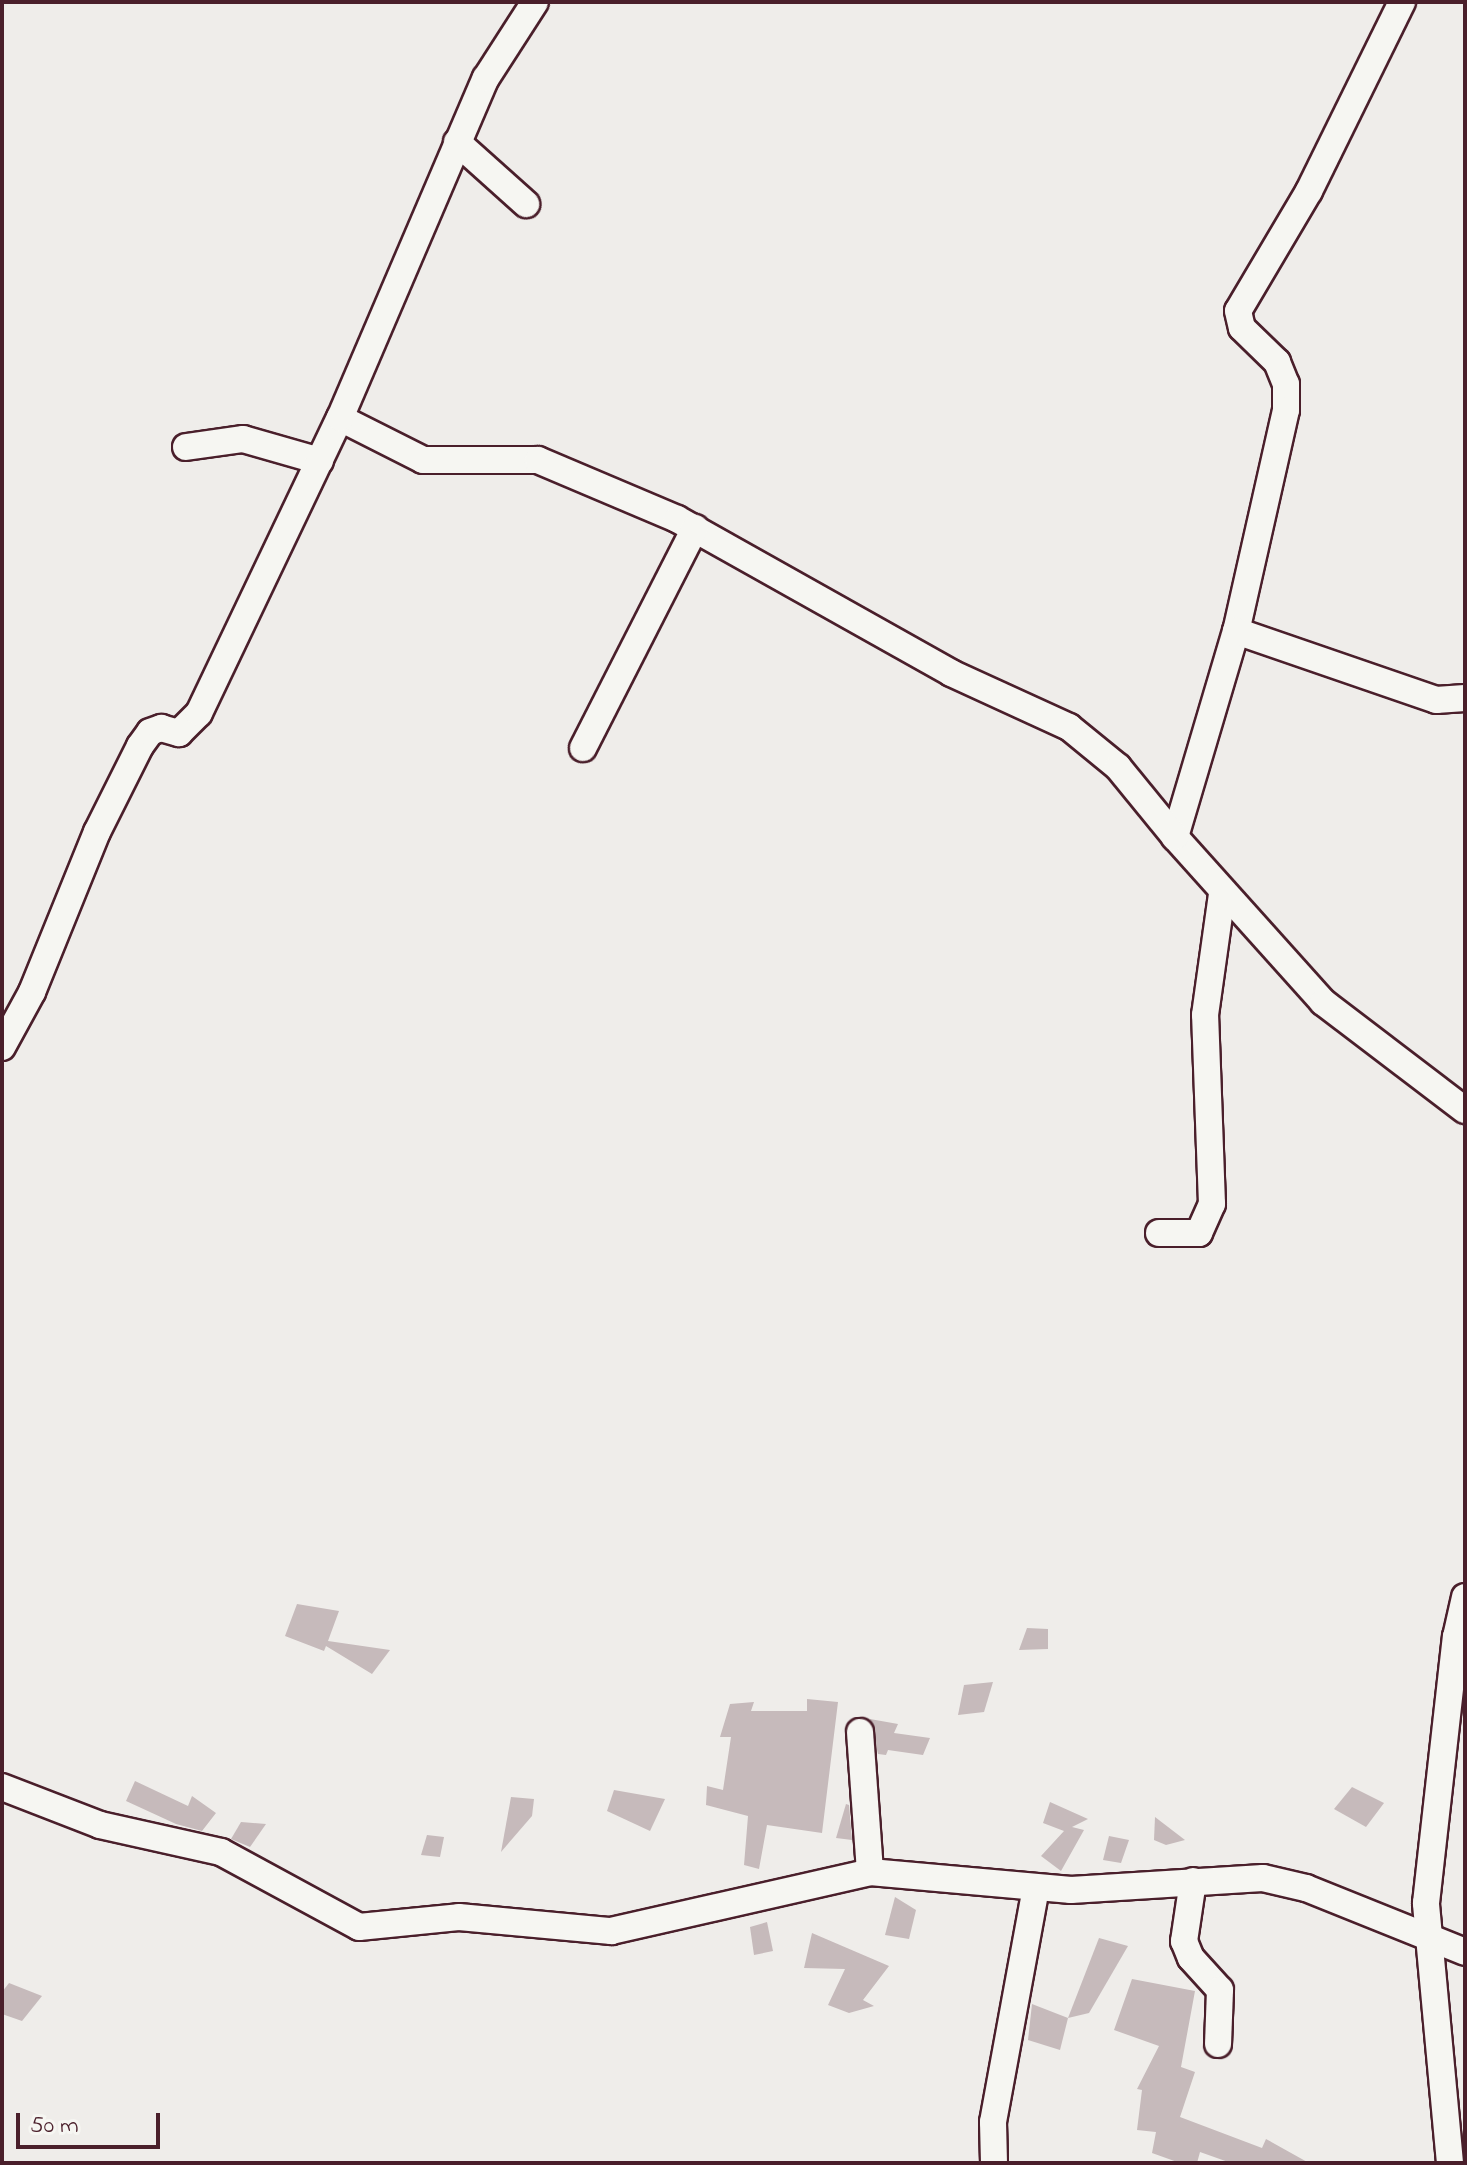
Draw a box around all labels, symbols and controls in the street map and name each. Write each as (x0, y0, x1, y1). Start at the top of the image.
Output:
scale bar (20, 2097, 164, 2147)
text: 50 m (30, 2109, 79, 2144)

